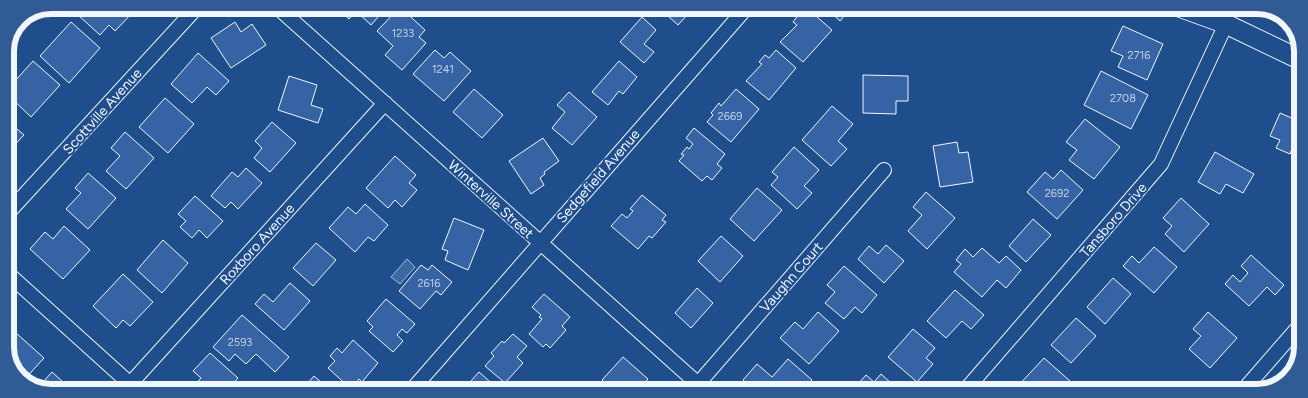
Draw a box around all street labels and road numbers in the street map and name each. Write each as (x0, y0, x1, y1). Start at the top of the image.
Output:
street label: Scottville Avenue (59, 65, 146, 158)
street label: Sedgefield Avenue (553, 126, 644, 227)
street label: Winterville Street (444, 157, 537, 242)
street label: Tansboro Drive (1076, 179, 1151, 261)
street label: Roxboro Avenue (216, 200, 299, 288)
street label: Vaughn Court (756, 239, 826, 316)

